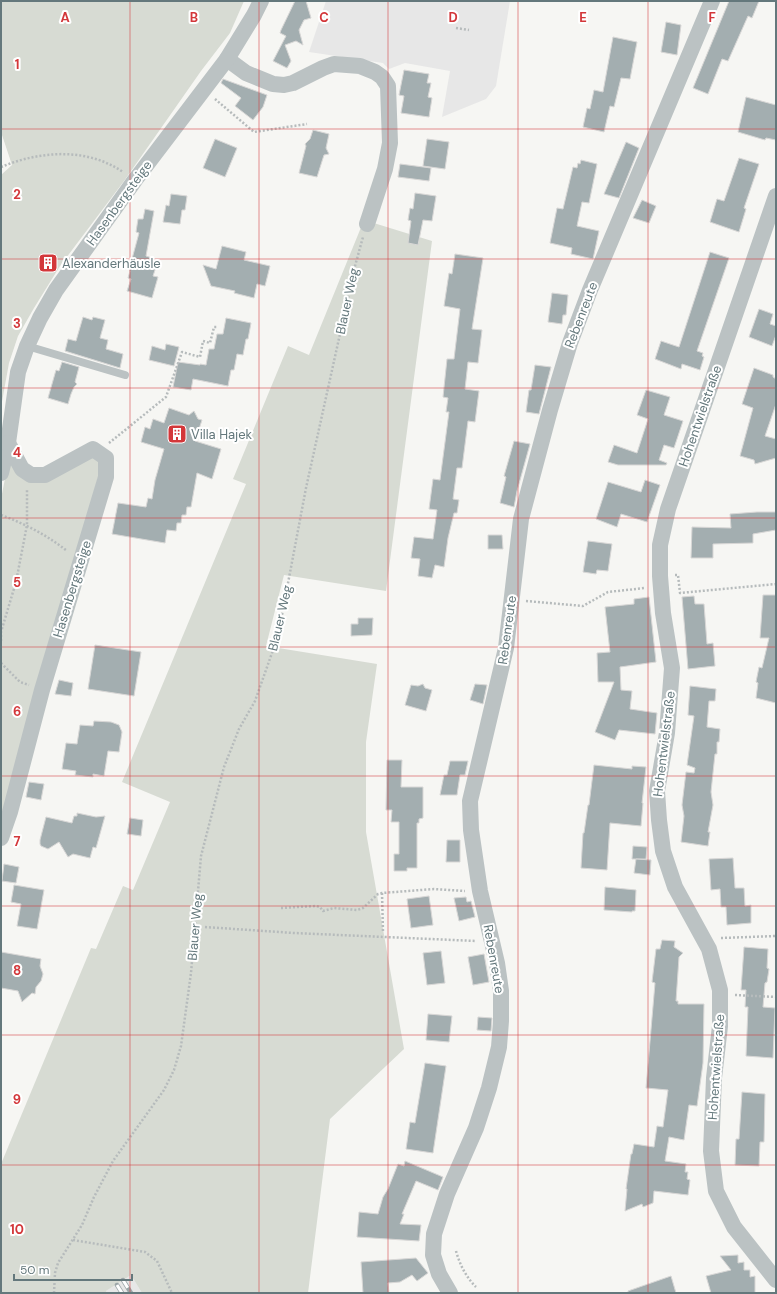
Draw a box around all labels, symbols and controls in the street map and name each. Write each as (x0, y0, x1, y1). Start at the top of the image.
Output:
text: A (60, 9, 70, 26)
text: B (190, 9, 198, 26)
text: C (319, 9, 329, 26)
text: D (448, 9, 458, 26)
text: E (579, 9, 587, 26)
text: F (708, 9, 716, 26)
text: 1 (15, 56, 19, 73)
street label: Hasenbergsteige (83, 157, 155, 249)
text: 2 (13, 186, 21, 203)
building icon: Alexanderhäusle (37, 252, 59, 274)
place label: Alexanderhäusle (62, 255, 161, 272)
street label: Blauer Weg (332, 266, 362, 336)
street label: Rebenreute (561, 280, 601, 350)
text: 3 (13, 315, 21, 332)
street label: Hohentwielstraße (675, 363, 725, 469)
building icon: Villa Hajek (166, 423, 188, 445)
place label: Villa Hajek (191, 426, 253, 443)
text: 4 (13, 444, 21, 461)
street label: Hasenbergsteige (49, 538, 95, 640)
text: 5 (13, 574, 21, 591)
street label: Blauer Weg (264, 583, 296, 653)
street label: Rebenreute (494, 594, 520, 666)
street label: Hohentwielstraße (649, 690, 679, 798)
text: 6 (13, 703, 21, 720)
text: 7 (14, 833, 21, 850)
street label: Blauer Weg (184, 893, 206, 961)
street label: Rebenreute (480, 923, 508, 995)
text: 8 (13, 962, 21, 979)
street label: Hohentwielstraße (704, 1013, 728, 1121)
text: 9 (13, 1091, 21, 1108)
text: 10 (10, 1221, 24, 1238)
scale bar (14, 1256, 132, 1282)
text: 50 m (20, 1262, 49, 1278)

